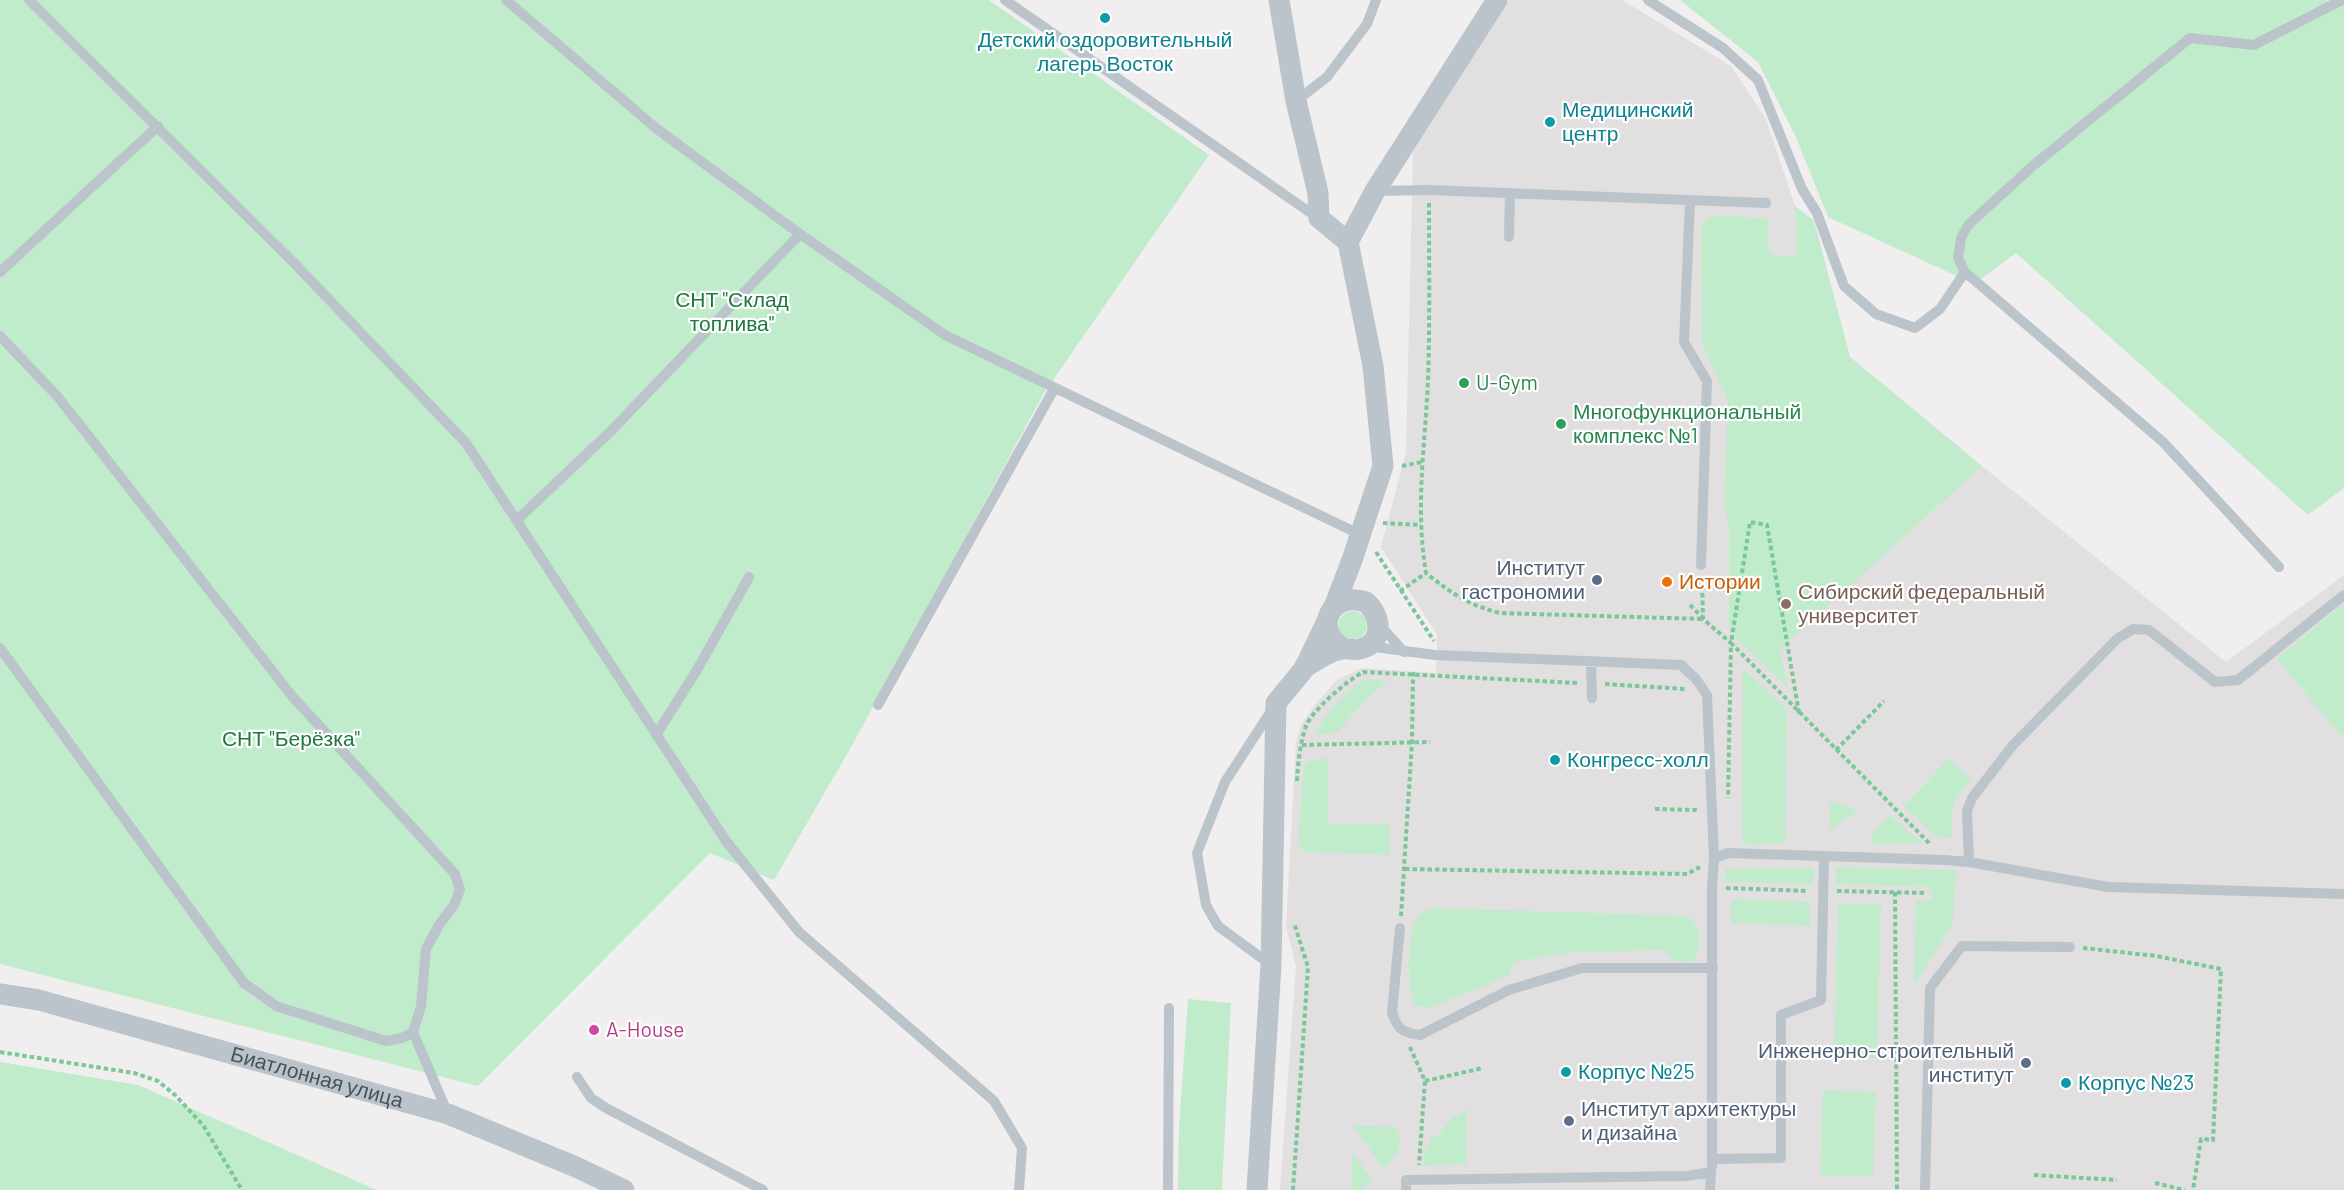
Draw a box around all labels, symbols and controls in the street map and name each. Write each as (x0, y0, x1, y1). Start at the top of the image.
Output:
marker: Детский оздоровительный лагерь Восток (1098, 11, 1112, 25)
place label: Детский оздоровительный лагерь Восток (978, 26, 1232, 75)
place label: Медицинский центр (1562, 96, 1693, 145)
marker: Медицинский центр (1543, 115, 1557, 129)
park label: СНТ "Склад топлива" (675, 286, 789, 335)
place label: U-Gym (1476, 369, 1538, 394)
marker: U-Gym (1457, 376, 1471, 390)
place label: Многофункциональный комплекс №1 (1573, 398, 1801, 447)
marker: Многофункциональный комплекс №1 (1554, 417, 1568, 431)
place label: Институт гастрономии (1461, 554, 1585, 603)
place label: Истории (1679, 568, 1761, 593)
marker: Институт гастрономии (1590, 573, 1604, 587)
marker: Истории (1660, 575, 1674, 589)
place label: Сибирский федеральный университет (1798, 578, 2045, 627)
marker: Сибирский федеральный университет (1779, 597, 1793, 611)
park label: СНТ "Берёзка" (222, 725, 360, 750)
place label: Конгресс-холл (1567, 746, 1709, 771)
marker: Конгресс-холл (1548, 753, 1562, 767)
place label: A-House (606, 1016, 684, 1041)
marker: A-House (587, 1023, 601, 1037)
place label: Инженерно-строительный институт (1758, 1037, 2014, 1086)
street label: Биатлонная улица (228, 1040, 407, 1112)
marker: Инженерно-строительный институт (2019, 1056, 2033, 1070)
place label: Корпус №25 (1578, 1058, 1695, 1083)
marker: Корпус №25 (1559, 1065, 1573, 1079)
place label: Корпус №23 (2078, 1069, 2194, 1094)
marker: Корпус №23 (2059, 1076, 2073, 1090)
place label: Институт архитектуры и дизайна (1581, 1095, 1796, 1144)
marker: Институт архитектуры и дизайна (1562, 1114, 1576, 1128)

